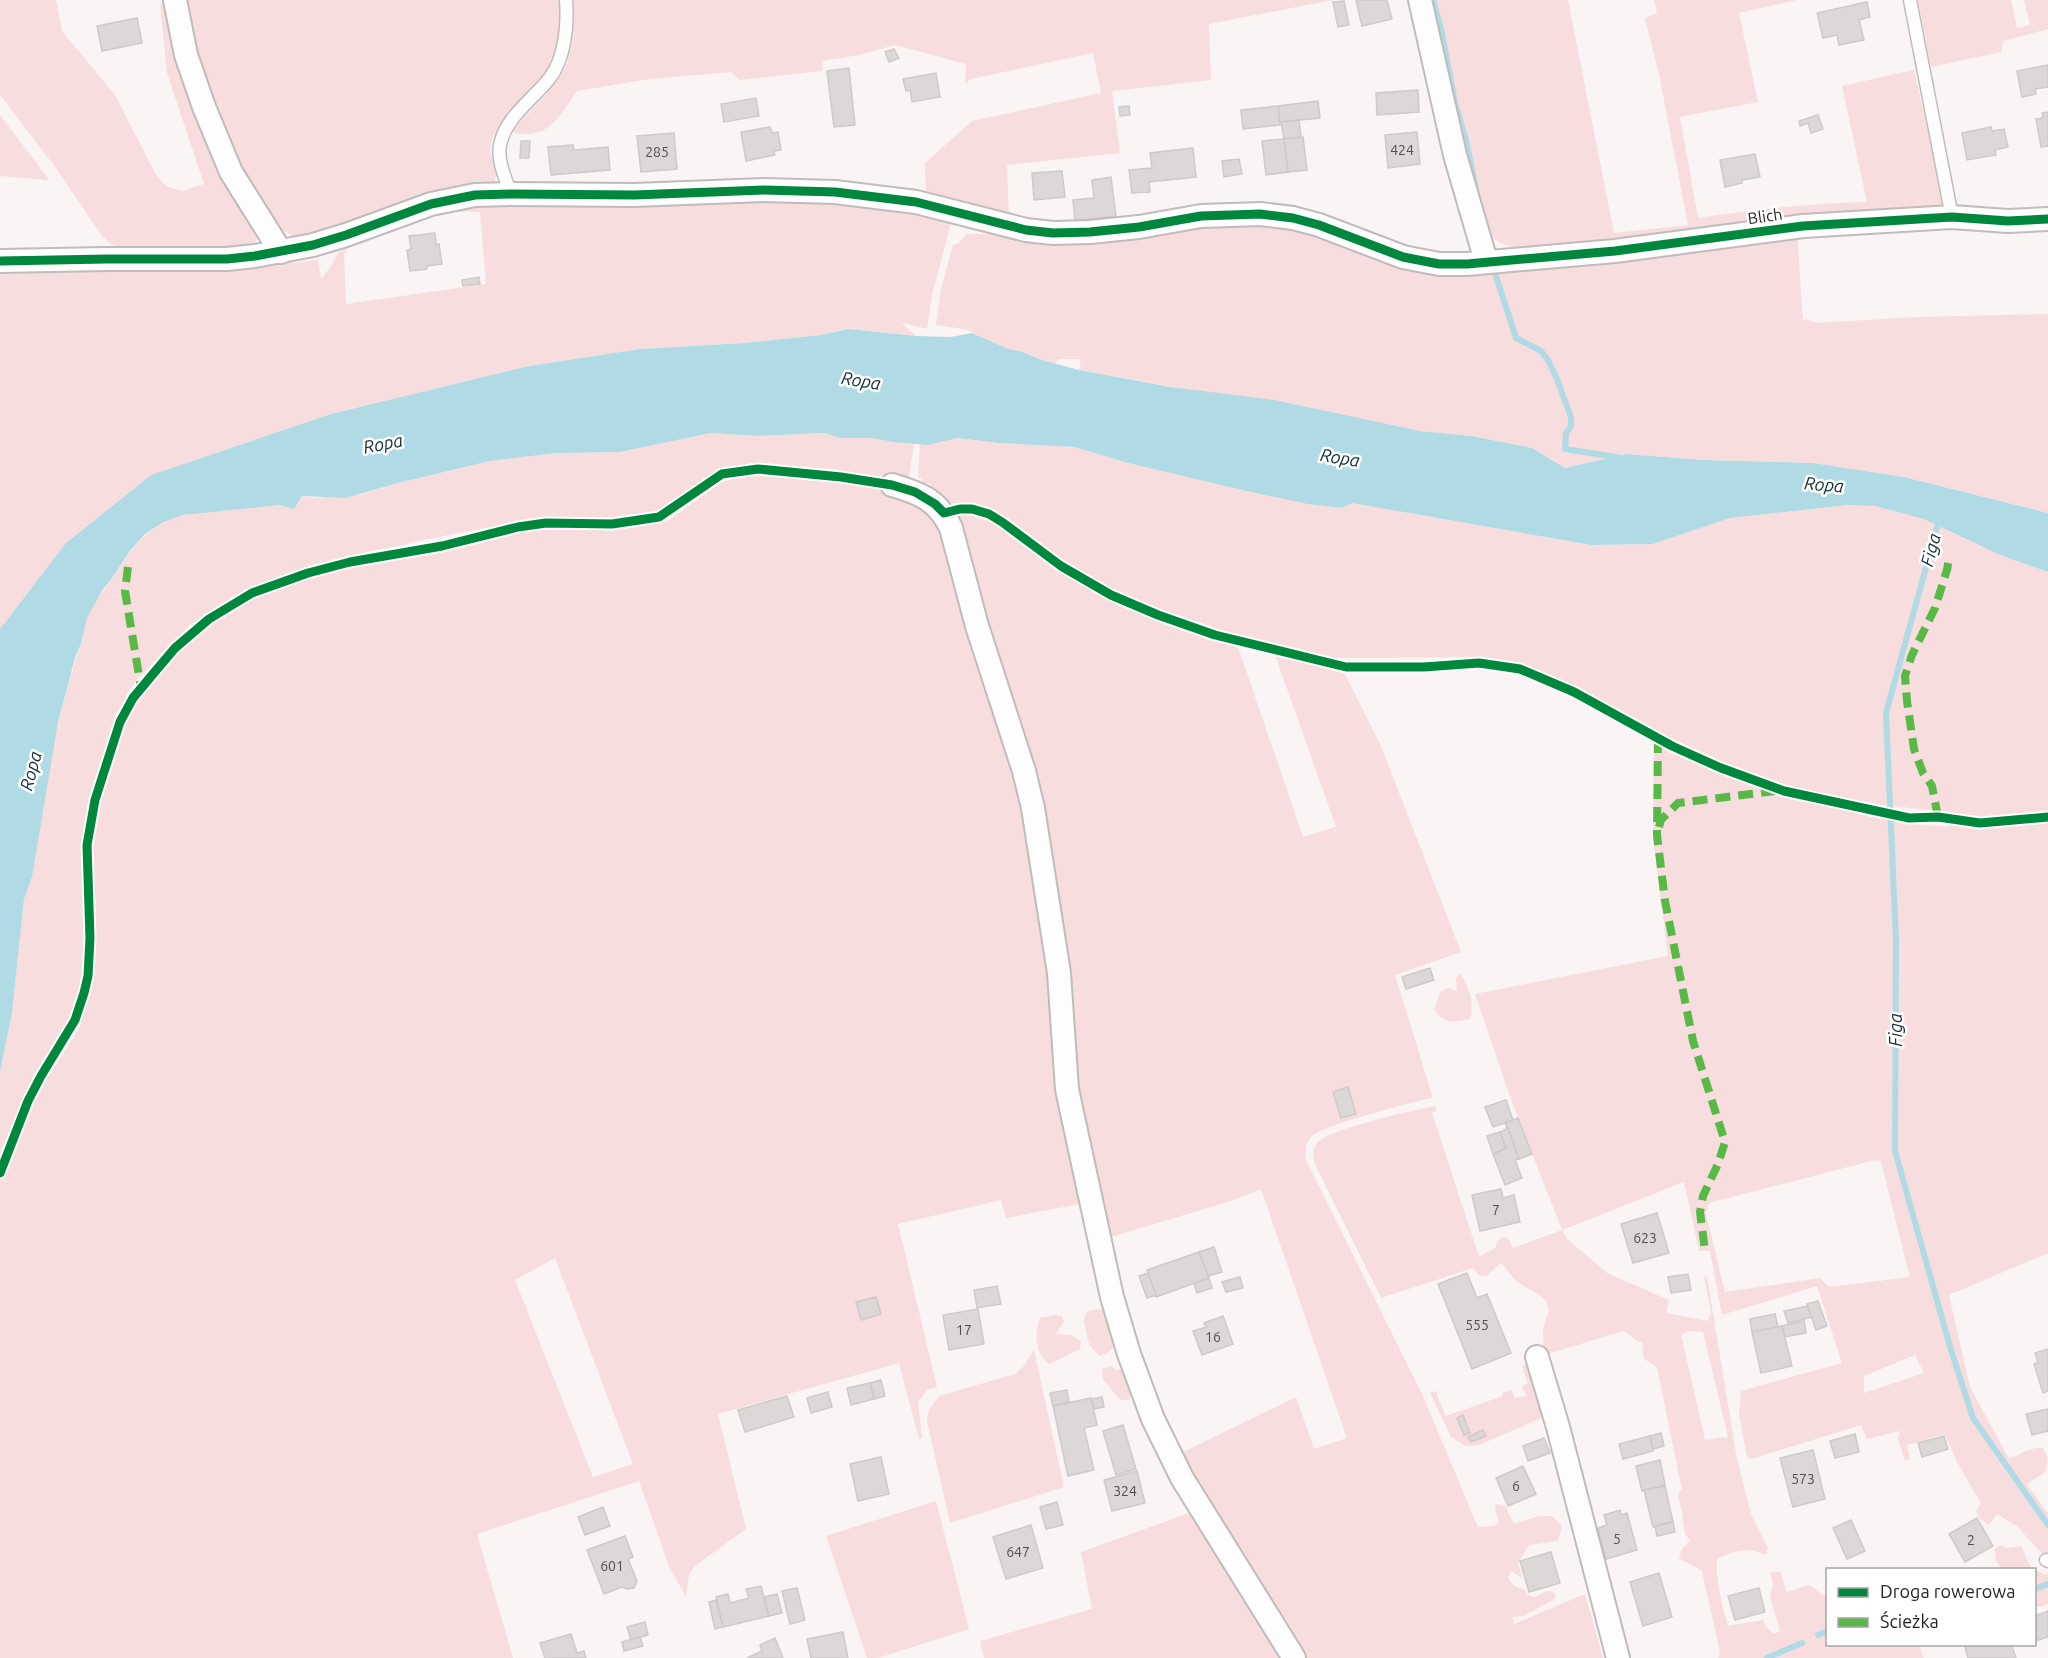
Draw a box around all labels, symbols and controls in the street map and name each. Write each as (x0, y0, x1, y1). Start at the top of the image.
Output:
house number: 424 (1390, 142, 1414, 158)
house number: 285 (645, 144, 669, 160)
street label: Blich (1747, 205, 1783, 227)
water label: Ropa (840, 367, 883, 393)
water label: Ropa (361, 429, 405, 457)
water label: Ropa (1319, 444, 1362, 470)
water label: Ropa (1803, 472, 1845, 496)
water label: Figa (1916, 531, 1944, 568)
water label: Ropa (15, 749, 45, 793)
water label: Figa (1885, 1013, 1905, 1047)
house number: 7 (1492, 1202, 1500, 1218)
house number: 623 (1633, 1230, 1657, 1246)
house number: 555 (1465, 1317, 1489, 1333)
house number: 17 (956, 1322, 972, 1338)
house number: 16 (1205, 1329, 1221, 1345)
house number: 573 (1791, 1471, 1815, 1487)
house number: 6 (1512, 1478, 1520, 1494)
house number: 324 (1113, 1483, 1137, 1499)
house number: 5 (1613, 1531, 1621, 1547)
house number: 2 (1967, 1532, 1975, 1548)
house number: 647 (1006, 1544, 1030, 1560)
house number: 601 (600, 1558, 624, 1574)
legend (1826, 1568, 2036, 1646)
text: Droga rowerowa (1880, 1581, 2016, 1601)
text: Ścieżka (1880, 1610, 1939, 1631)

